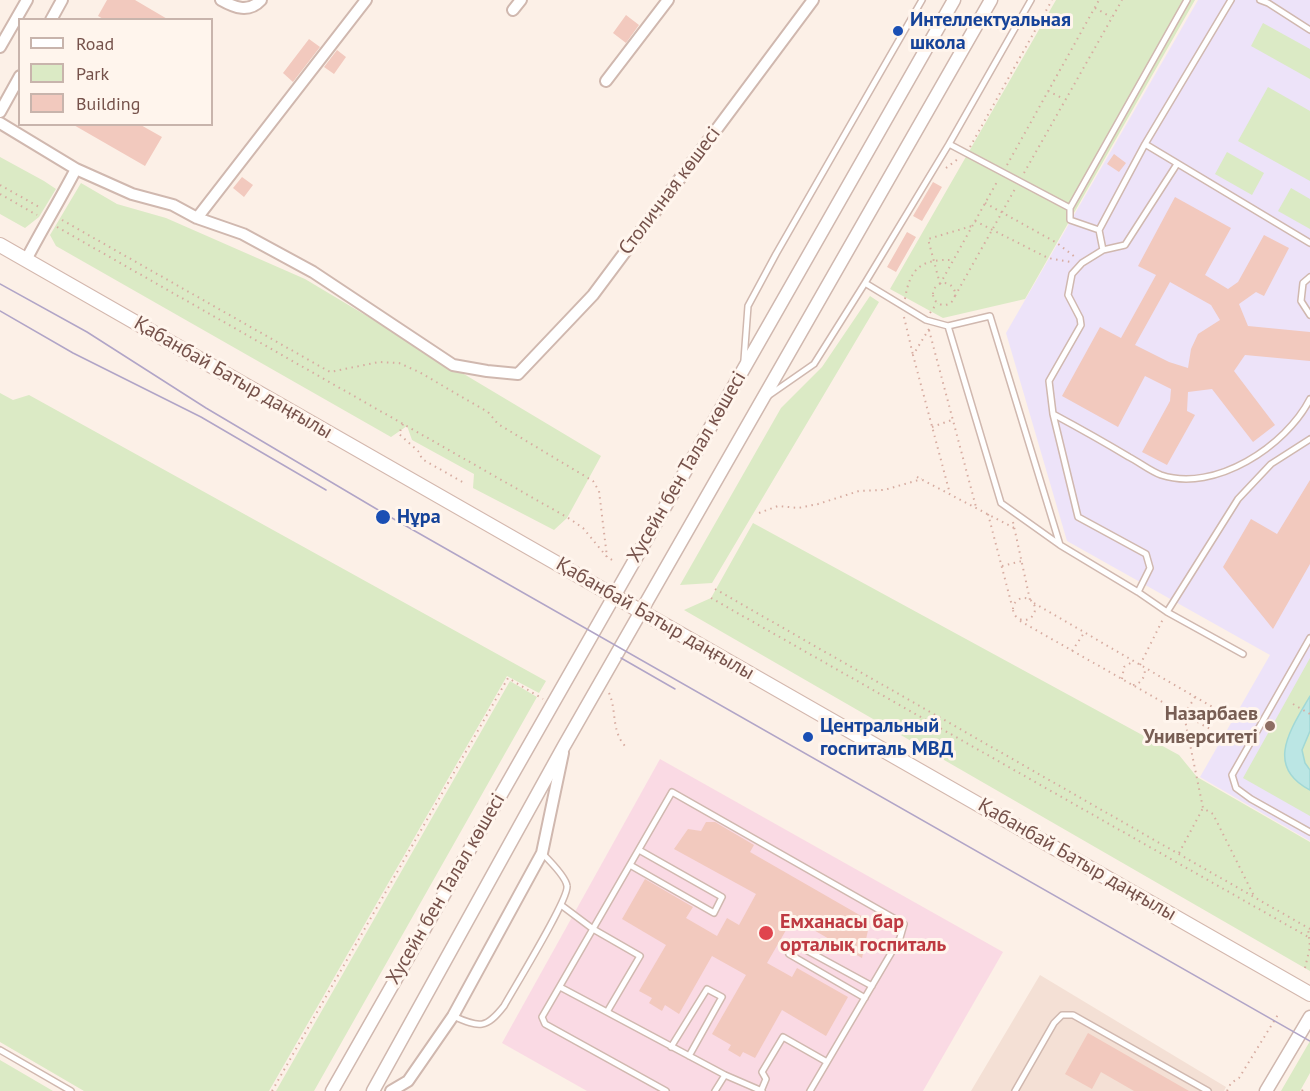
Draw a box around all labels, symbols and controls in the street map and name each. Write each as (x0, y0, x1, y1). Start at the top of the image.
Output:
place label: Интеллектуальная школа (910, 8, 1071, 55)
legend (18, 18, 213, 126)
marker: Интеллектуальная школа (891, 24, 905, 38)
text: Road (76, 32, 114, 55)
text: Park (76, 62, 109, 85)
text: Building (76, 92, 140, 115)
street label: Столичная көшесі (614, 122, 726, 260)
street label: Қабанбай Батыр даңғылы (130, 311, 336, 445)
street label: Хусейн бен Талал көшесі (622, 367, 752, 567)
place label: Нұра (397, 505, 441, 529)
marker: Нұра (374, 508, 392, 526)
street label: Қабанбай Батыр даңғылы (552, 552, 758, 686)
place label: Назарбаев Университеті (1143, 702, 1258, 749)
place label: Центральный госпиталь МВД (820, 714, 953, 761)
marker: Назарбаев Университеті (1263, 719, 1277, 733)
marker: Центральный госпиталь МВД (801, 730, 815, 744)
street label: Хусейн бен Талал көшесі (381, 789, 511, 989)
street label: Қабанбай Батыр даңғылы (974, 793, 1180, 927)
place label: Емханасы бар орталық госпиталь (780, 910, 946, 957)
marker: Емханасы бар орталық госпиталь (757, 924, 775, 942)

